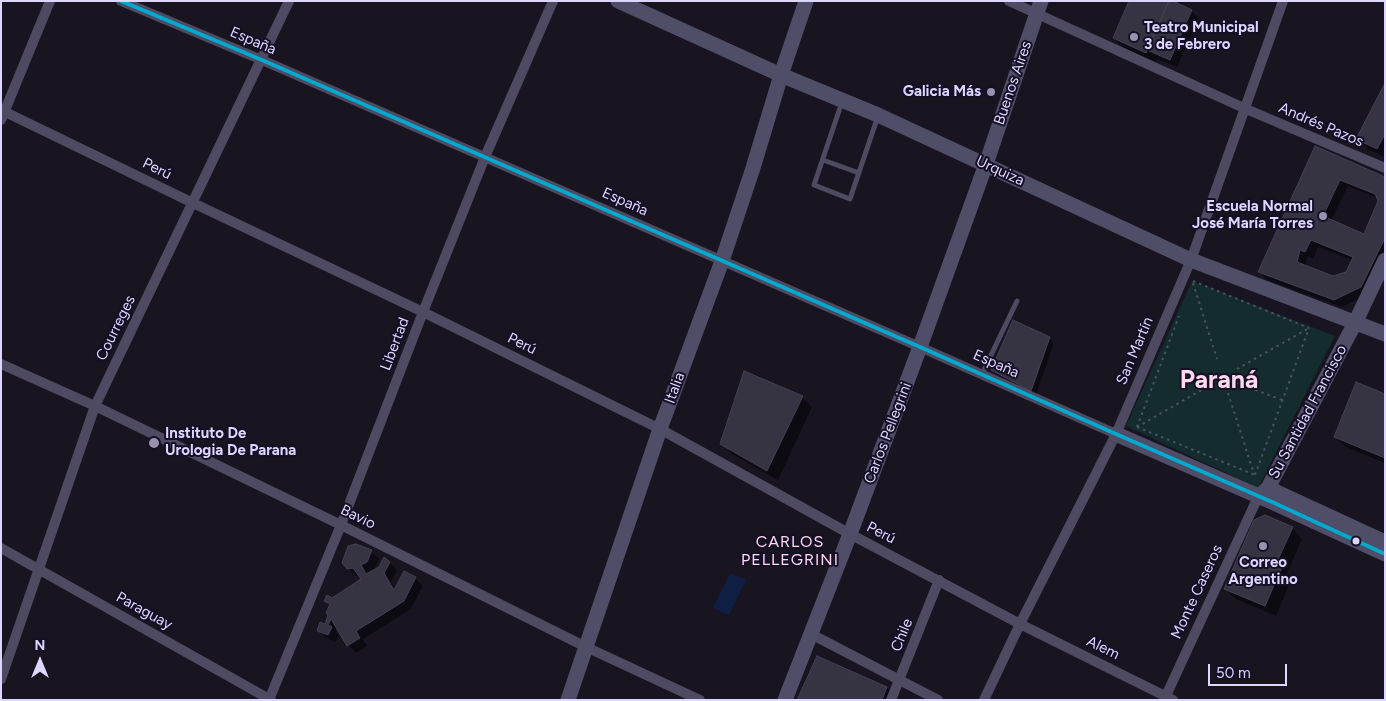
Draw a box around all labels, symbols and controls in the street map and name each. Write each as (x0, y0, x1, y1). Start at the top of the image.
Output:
place label: Teatro Municipal 3 de Febrero (1144, 19, 1259, 54)
street label: España (227, 23, 279, 59)
marker: Teatro Municipal 3 de Febrero (1128, 31, 1140, 43)
street label: Buenos Aires (990, 39, 1036, 127)
place label: Galicia Más (903, 83, 981, 101)
marker: Galicia Más (985, 86, 997, 98)
street label: Andrés Pazos (1276, 99, 1366, 151)
street label: Urquiza (973, 152, 1027, 190)
street label: Perú (139, 154, 175, 184)
street label: España (599, 184, 651, 220)
place label: Escuela Normal José María Torres (1192, 198, 1313, 233)
marker: Escuela Normal José María Torres (1317, 210, 1329, 222)
street label: Courreges (93, 293, 139, 363)
street label: San Martín (1113, 314, 1157, 388)
street label: Libertad (377, 315, 413, 373)
street label: Perú (504, 329, 540, 359)
street label: Su Santidad Francisco (1265, 342, 1351, 482)
street label: España (970, 346, 1022, 382)
district label: Paraná (1180, 366, 1258, 396)
street label: Italia (661, 370, 689, 406)
street label: Carlos Pellegrini (860, 380, 916, 486)
place label: Instituto De Urologia De Parana (165, 425, 296, 460)
marker: Instituto De Urologia De Parana (147, 436, 161, 450)
street label: Bavio (338, 501, 378, 533)
street label: Perú (863, 518, 899, 548)
district label: CARLOS PELLEGRINI (740, 532, 840, 570)
unlabelled marker (1351, 536, 1361, 546)
marker: Correo Argentino (1257, 540, 1269, 552)
street label: Monte Caseros (1167, 542, 1227, 642)
place label: Correo Argentino (1228, 554, 1298, 589)
street label: Paraguay (113, 588, 175, 634)
street label: Chile (887, 616, 917, 654)
street label: Alem (1084, 632, 1122, 664)
north arrow (15, 636, 65, 686)
text: N (35, 637, 45, 654)
scale bar (1211, 654, 1290, 686)
text: 50 m (1216, 664, 1251, 682)

